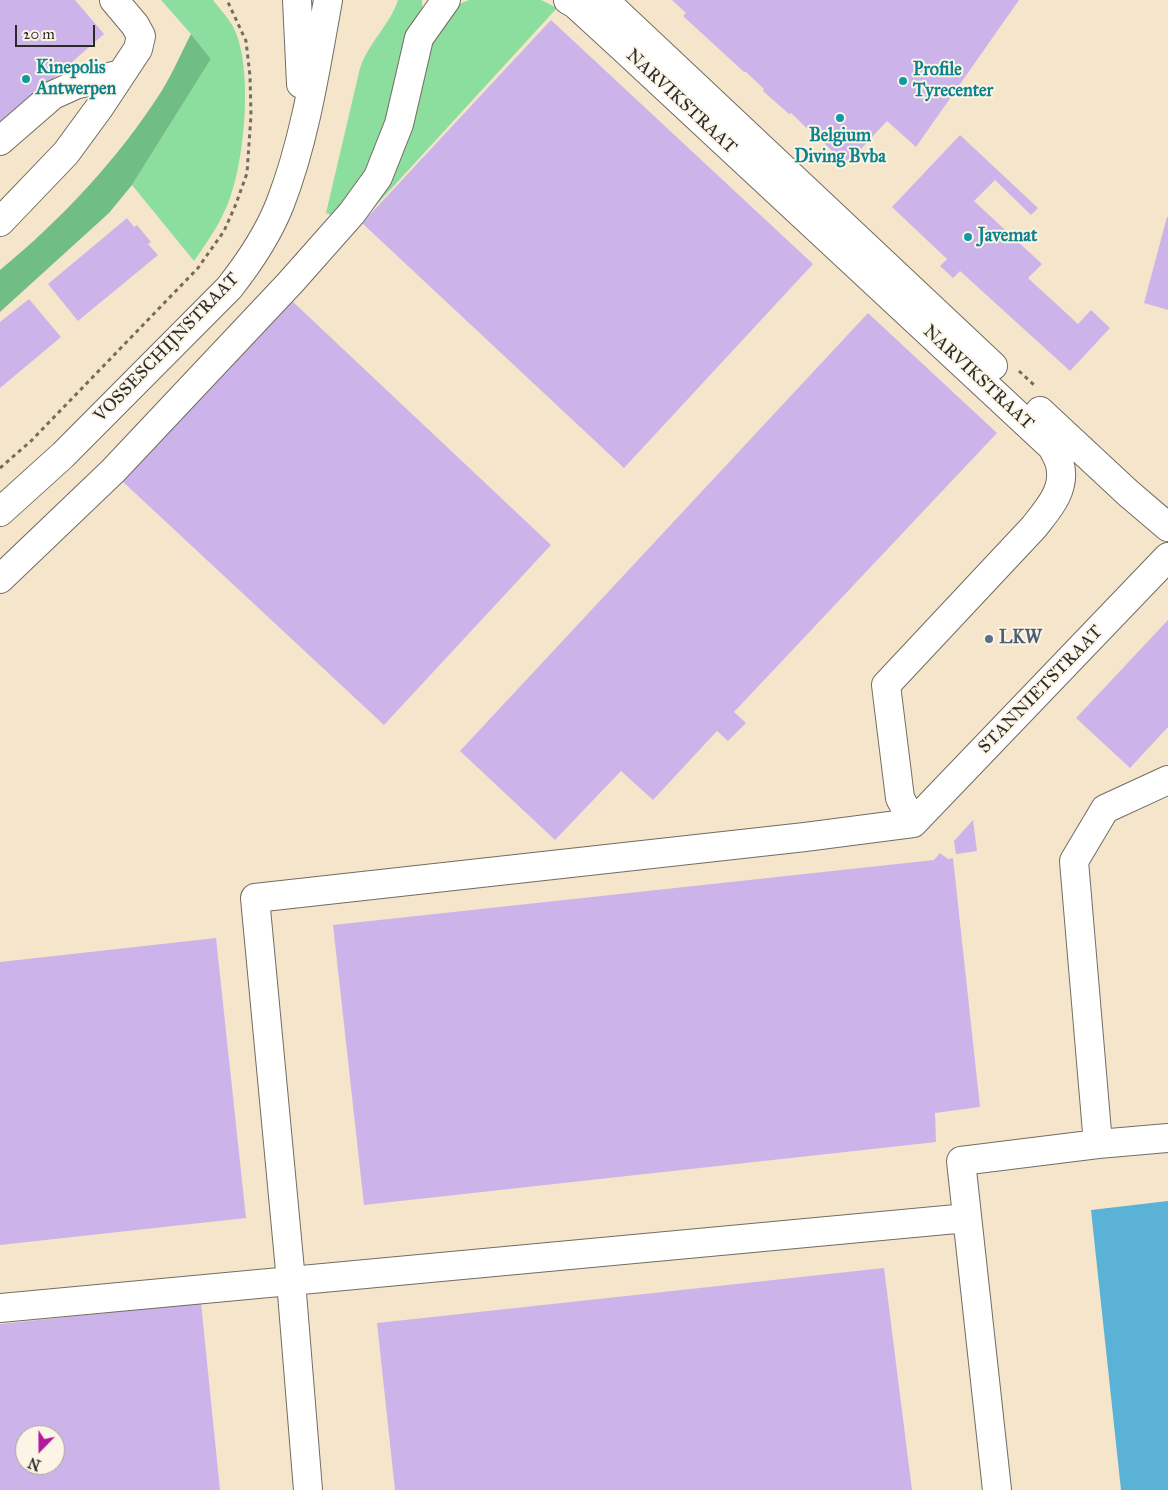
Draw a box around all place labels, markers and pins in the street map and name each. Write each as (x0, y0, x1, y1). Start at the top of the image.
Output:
place label: Kinepolis Antwerpen (36, 58, 116, 100)
place label: Profile Tyrecenter (913, 60, 993, 102)
marker: Kinepolis Antwerpen (20, 73, 32, 85)
marker: Profile Tyrecenter (897, 75, 909, 87)
marker: Belgium Diving Bvba (834, 112, 846, 124)
place label: Belgium Diving Bvba (794, 126, 886, 168)
place label: Javemat (978, 226, 1037, 248)
marker: Javemat (962, 231, 974, 243)
place label: LKW (999, 628, 1042, 650)
marker: LKW (983, 633, 995, 645)

